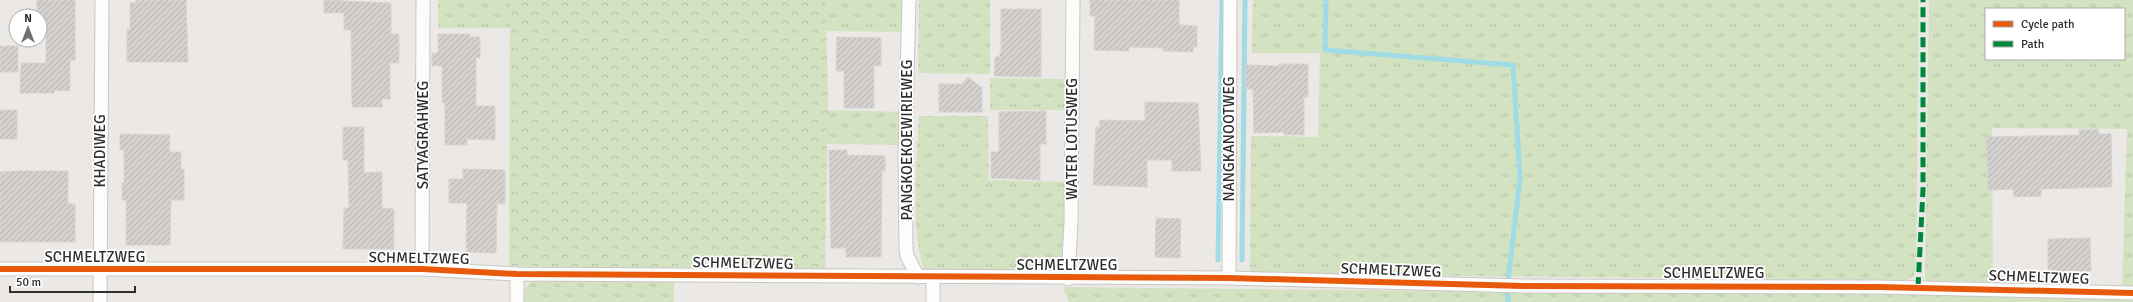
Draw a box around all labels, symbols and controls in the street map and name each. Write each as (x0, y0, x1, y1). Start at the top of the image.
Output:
north arrow (8, 8, 48, 48)
legend (1985, 8, 2125, 60)
text: N (24, 12, 32, 25)
text: Cycle path (2021, 17, 2074, 32)
text: Path (2021, 37, 2044, 52)
street label: PANGKOEKOEWIRIEWEG (898, 60, 916, 220)
street label: NANGKANOOTWEG (1220, 77, 1238, 202)
street label: WATER LOTUSWEG (1063, 78, 1081, 200)
street label: SATYAGRAHWEG (414, 81, 432, 189)
street label: KHADIWEG (91, 114, 109, 188)
street label: SCHMELTZWEG (45, 248, 145, 266)
street label: SCHMELTZWEG (368, 248, 470, 268)
street label: SCHMELTZWEG (692, 253, 794, 273)
street label: SCHMELTZWEG (1017, 256, 1117, 274)
street label: SCHMELTZWEG (1340, 259, 1442, 281)
street label: SCHMELTZWEG (1664, 264, 1764, 282)
street label: SCHMELTZWEG (1988, 266, 2090, 288)
scale bar (10, 268, 135, 294)
text: 50 m (16, 275, 41, 290)

